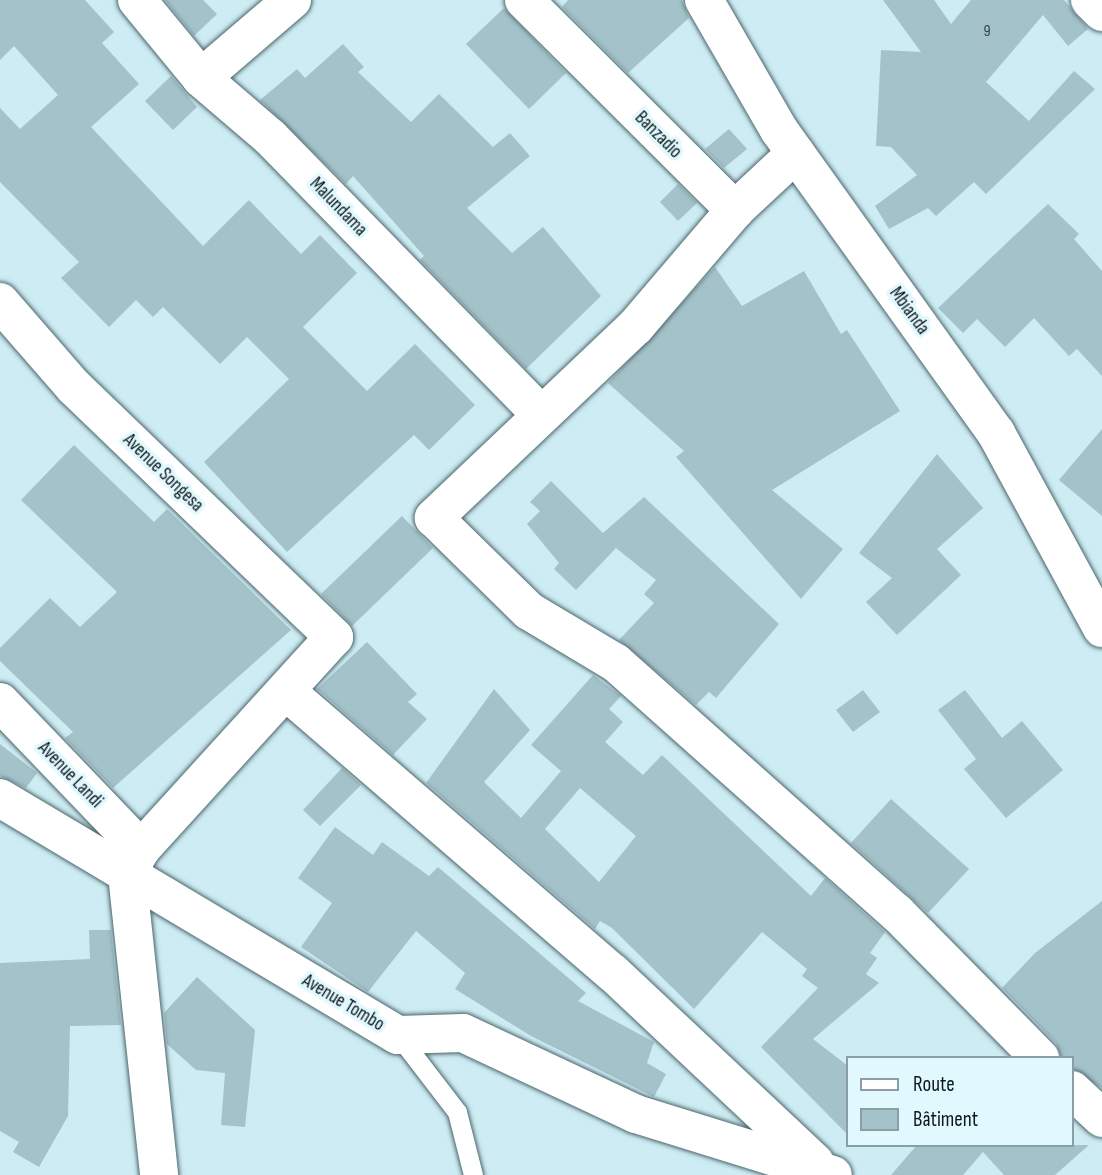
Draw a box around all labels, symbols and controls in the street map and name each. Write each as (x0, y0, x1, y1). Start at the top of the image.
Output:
house number: 9 (983, 22, 991, 42)
street label: Banzadio (630, 107, 686, 163)
street label: Malundama (304, 173, 372, 241)
street label: Mbianda (884, 283, 934, 339)
street label: Avenue Songesa (118, 429, 208, 517)
street label: Avenue Landi (33, 737, 107, 813)
street label: Avenue Tombo (298, 970, 388, 1036)
legend (846, 1056, 1074, 1147)
text: Route (913, 1072, 955, 1097)
text: Bâtiment (913, 1107, 978, 1132)

